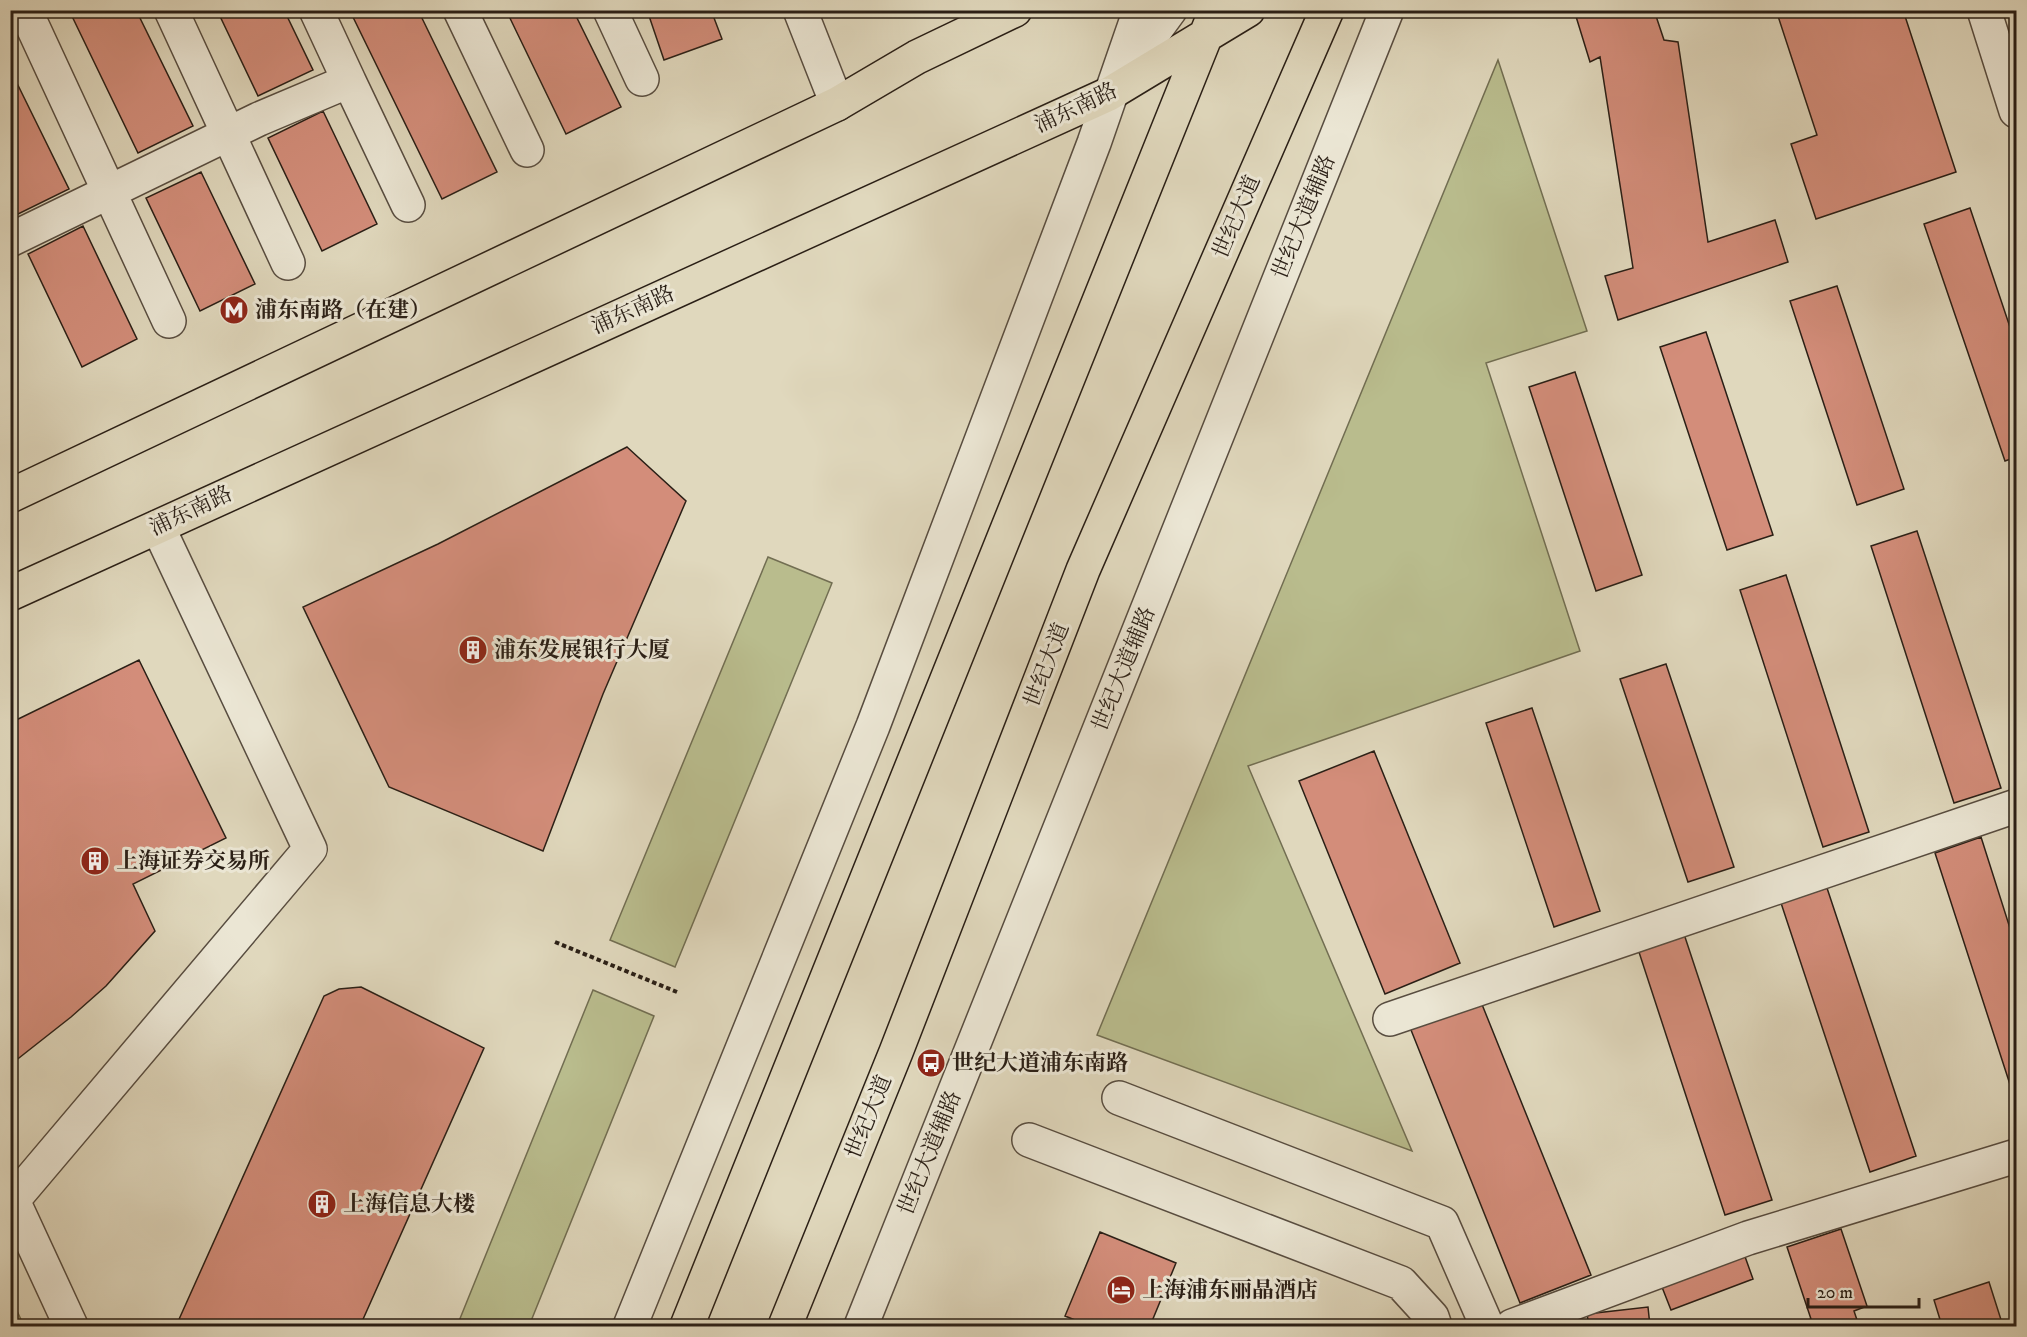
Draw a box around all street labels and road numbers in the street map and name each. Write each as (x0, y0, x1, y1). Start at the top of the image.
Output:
street label: 浦东南路 (1030, 77, 1122, 139)
street label: 世纪大道辅路 (1267, 151, 1341, 283)
street label: 世纪大道 (1207, 171, 1267, 263)
street label: 浦东南路 (587, 280, 679, 340)
street label: 浦东南路 (145, 480, 237, 542)
street label: 世纪大道辅路 (1087, 603, 1161, 735)
street label: 世纪大道 (1019, 619, 1075, 711)
street label: 世纪大道 (840, 1071, 898, 1163)
street label: 世纪大道辅路 (893, 1087, 967, 1219)

